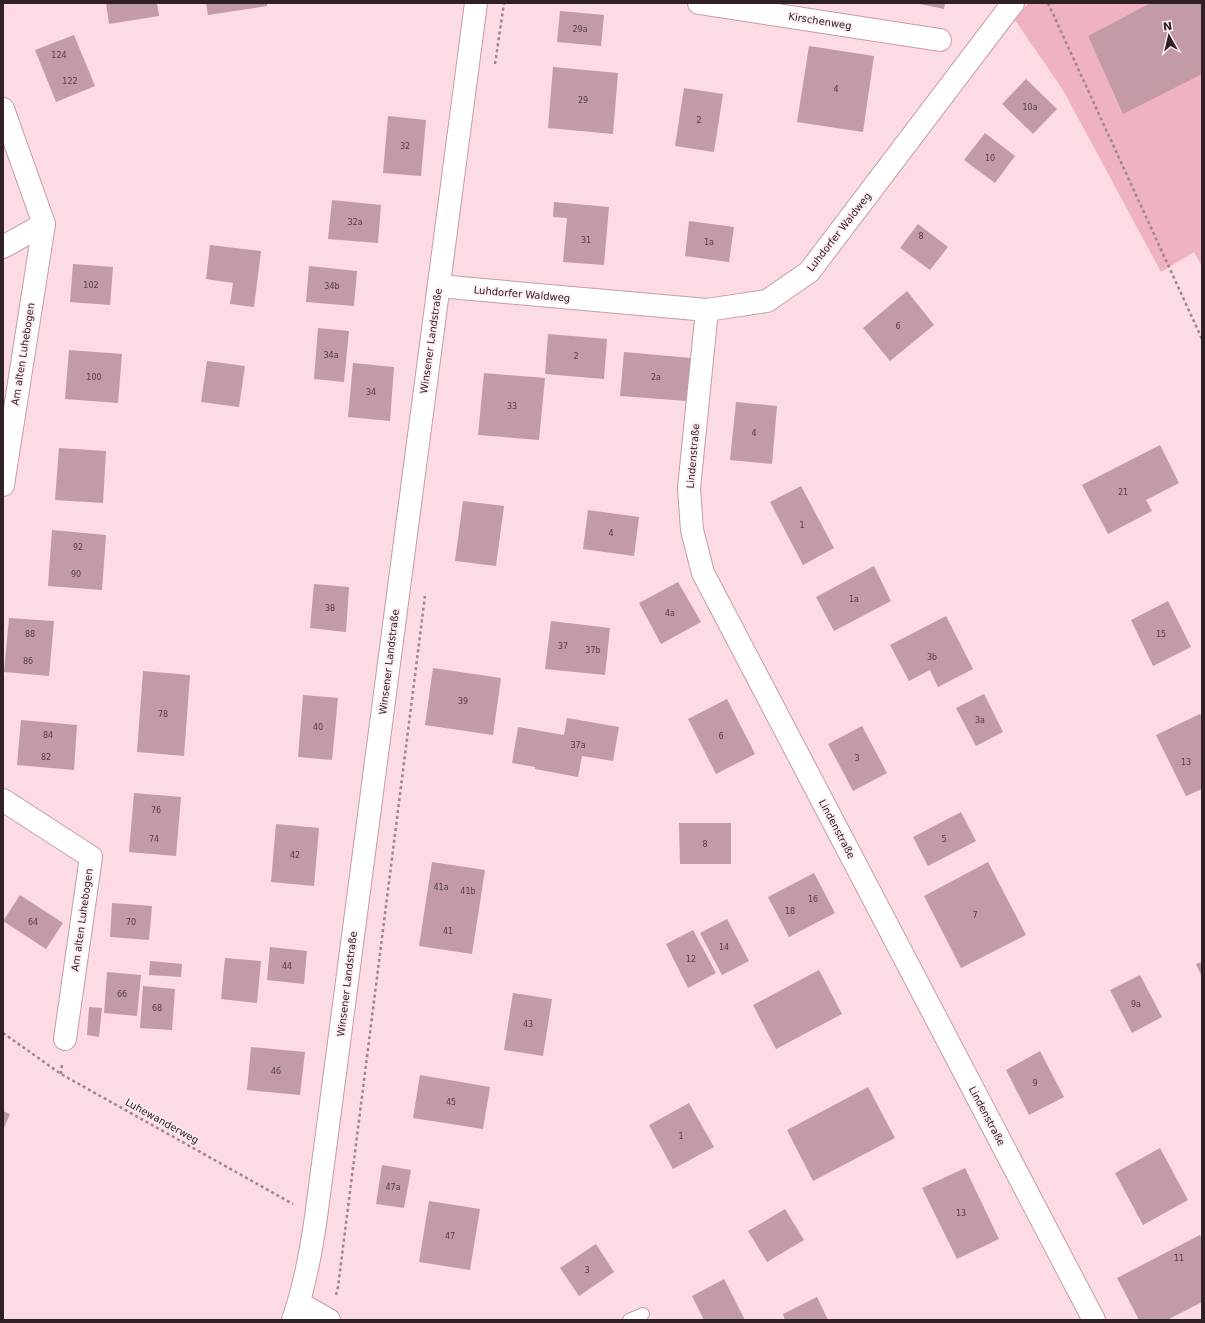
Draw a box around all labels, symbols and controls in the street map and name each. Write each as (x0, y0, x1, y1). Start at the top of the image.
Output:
street label: Kirschenweg (788, 11, 852, 31)
north arrow (1149, 16, 1189, 56)
text: N (1162, 20, 1173, 34)
house number: 29a (572, 25, 588, 34)
house number: 124 (51, 51, 67, 60)
house number: 122 (62, 77, 78, 86)
house number: 4 (833, 85, 839, 94)
house number: 29 (578, 96, 588, 105)
house number: 10a (1022, 103, 1038, 112)
house number: 2 (696, 116, 702, 125)
house number: 32 (400, 142, 410, 151)
house number: 10 (985, 154, 995, 163)
street label: Luhdorfer Waldweg (805, 190, 873, 274)
house number: 32a (347, 218, 363, 227)
house number: 8 (918, 232, 924, 241)
house number: 31 (581, 236, 591, 245)
house number: 1a (704, 238, 714, 247)
house number: 102 (83, 281, 99, 290)
house number: 34b (324, 282, 340, 291)
street label: Luhdorfer Waldweg (473, 284, 571, 304)
street label: Winsener Landstraße (418, 288, 444, 394)
street label: Am alten Luhebogen (9, 302, 37, 406)
house number: 6 (895, 322, 901, 331)
house number: 34a (323, 351, 339, 360)
house number: 2 (573, 352, 579, 361)
house number: 100 (86, 373, 102, 382)
house number: 2a (651, 373, 661, 382)
house number: 34 (366, 388, 376, 397)
house number: 33 (507, 402, 517, 411)
street label: Lindenstraße (685, 423, 701, 489)
house number: 4 (751, 429, 757, 438)
house number: 21 (1118, 488, 1128, 497)
house number: 1 (799, 521, 805, 530)
house number: 4 (608, 529, 614, 538)
house number: 92 (73, 543, 83, 552)
house number: 90 (71, 570, 81, 579)
house number: 1a (849, 595, 859, 604)
house number: 38 (325, 604, 335, 613)
street label: Winsener Landstraße (377, 609, 401, 715)
house number: 4a (665, 609, 675, 618)
house number: 88 (25, 630, 35, 639)
house number: 15 (1156, 630, 1166, 639)
house number: 37 (558, 642, 568, 651)
house number: 37b (585, 646, 601, 655)
house number: 3b (927, 653, 937, 662)
house number: 86 (23, 657, 33, 666)
house number: 39 (458, 697, 468, 706)
house number: 78 (158, 710, 168, 719)
house number: 3a (975, 716, 985, 725)
house number: 40 (313, 723, 323, 732)
house number: 84 (43, 731, 53, 740)
house number: 6 (718, 732, 724, 741)
house number: 37a (570, 741, 586, 750)
house number: 82 (41, 753, 51, 762)
house number: 3 (854, 754, 860, 763)
house number: 13 (1181, 758, 1191, 767)
street label: Lindenstraße (817, 798, 857, 860)
house number: 76 (151, 806, 161, 815)
house number: 74 (149, 835, 159, 844)
house number: 5 (941, 835, 947, 844)
house number: 8 (702, 840, 708, 849)
house number: 42 (290, 851, 300, 860)
street label: Am alten Luhebogen (69, 868, 95, 972)
house number: 41a (433, 883, 449, 892)
house number: 41b (460, 887, 476, 896)
house number: 16 (808, 895, 818, 904)
house number: 18 (785, 907, 795, 916)
house number: 7 (972, 911, 978, 920)
house number: 64 (28, 918, 38, 927)
house number: 70 (126, 918, 136, 927)
house number: 41 (443, 927, 453, 936)
street label: Winsener Landstraße (335, 931, 359, 1037)
house number: 14 (719, 943, 729, 952)
house number: 12 (686, 955, 696, 964)
house number: 44 (282, 962, 292, 971)
house number: 66 (117, 990, 127, 999)
house number: 9a (1131, 1000, 1141, 1009)
house number: 68 (152, 1004, 162, 1013)
house number: 43 (523, 1020, 533, 1029)
house number: 46 (271, 1067, 281, 1076)
house number: 9 (1032, 1079, 1038, 1088)
street label: Lindenstraße (967, 1085, 1007, 1147)
street label: Luhewanderweg (123, 1096, 201, 1146)
house number: 45 (446, 1098, 456, 1107)
house number: 1 (678, 1132, 684, 1141)
house number: 47a (385, 1183, 401, 1192)
house number: 13 (956, 1209, 966, 1218)
house number: 47 (445, 1232, 455, 1241)
house number: 11 (1174, 1254, 1184, 1263)
house number: 3 (584, 1266, 590, 1275)

